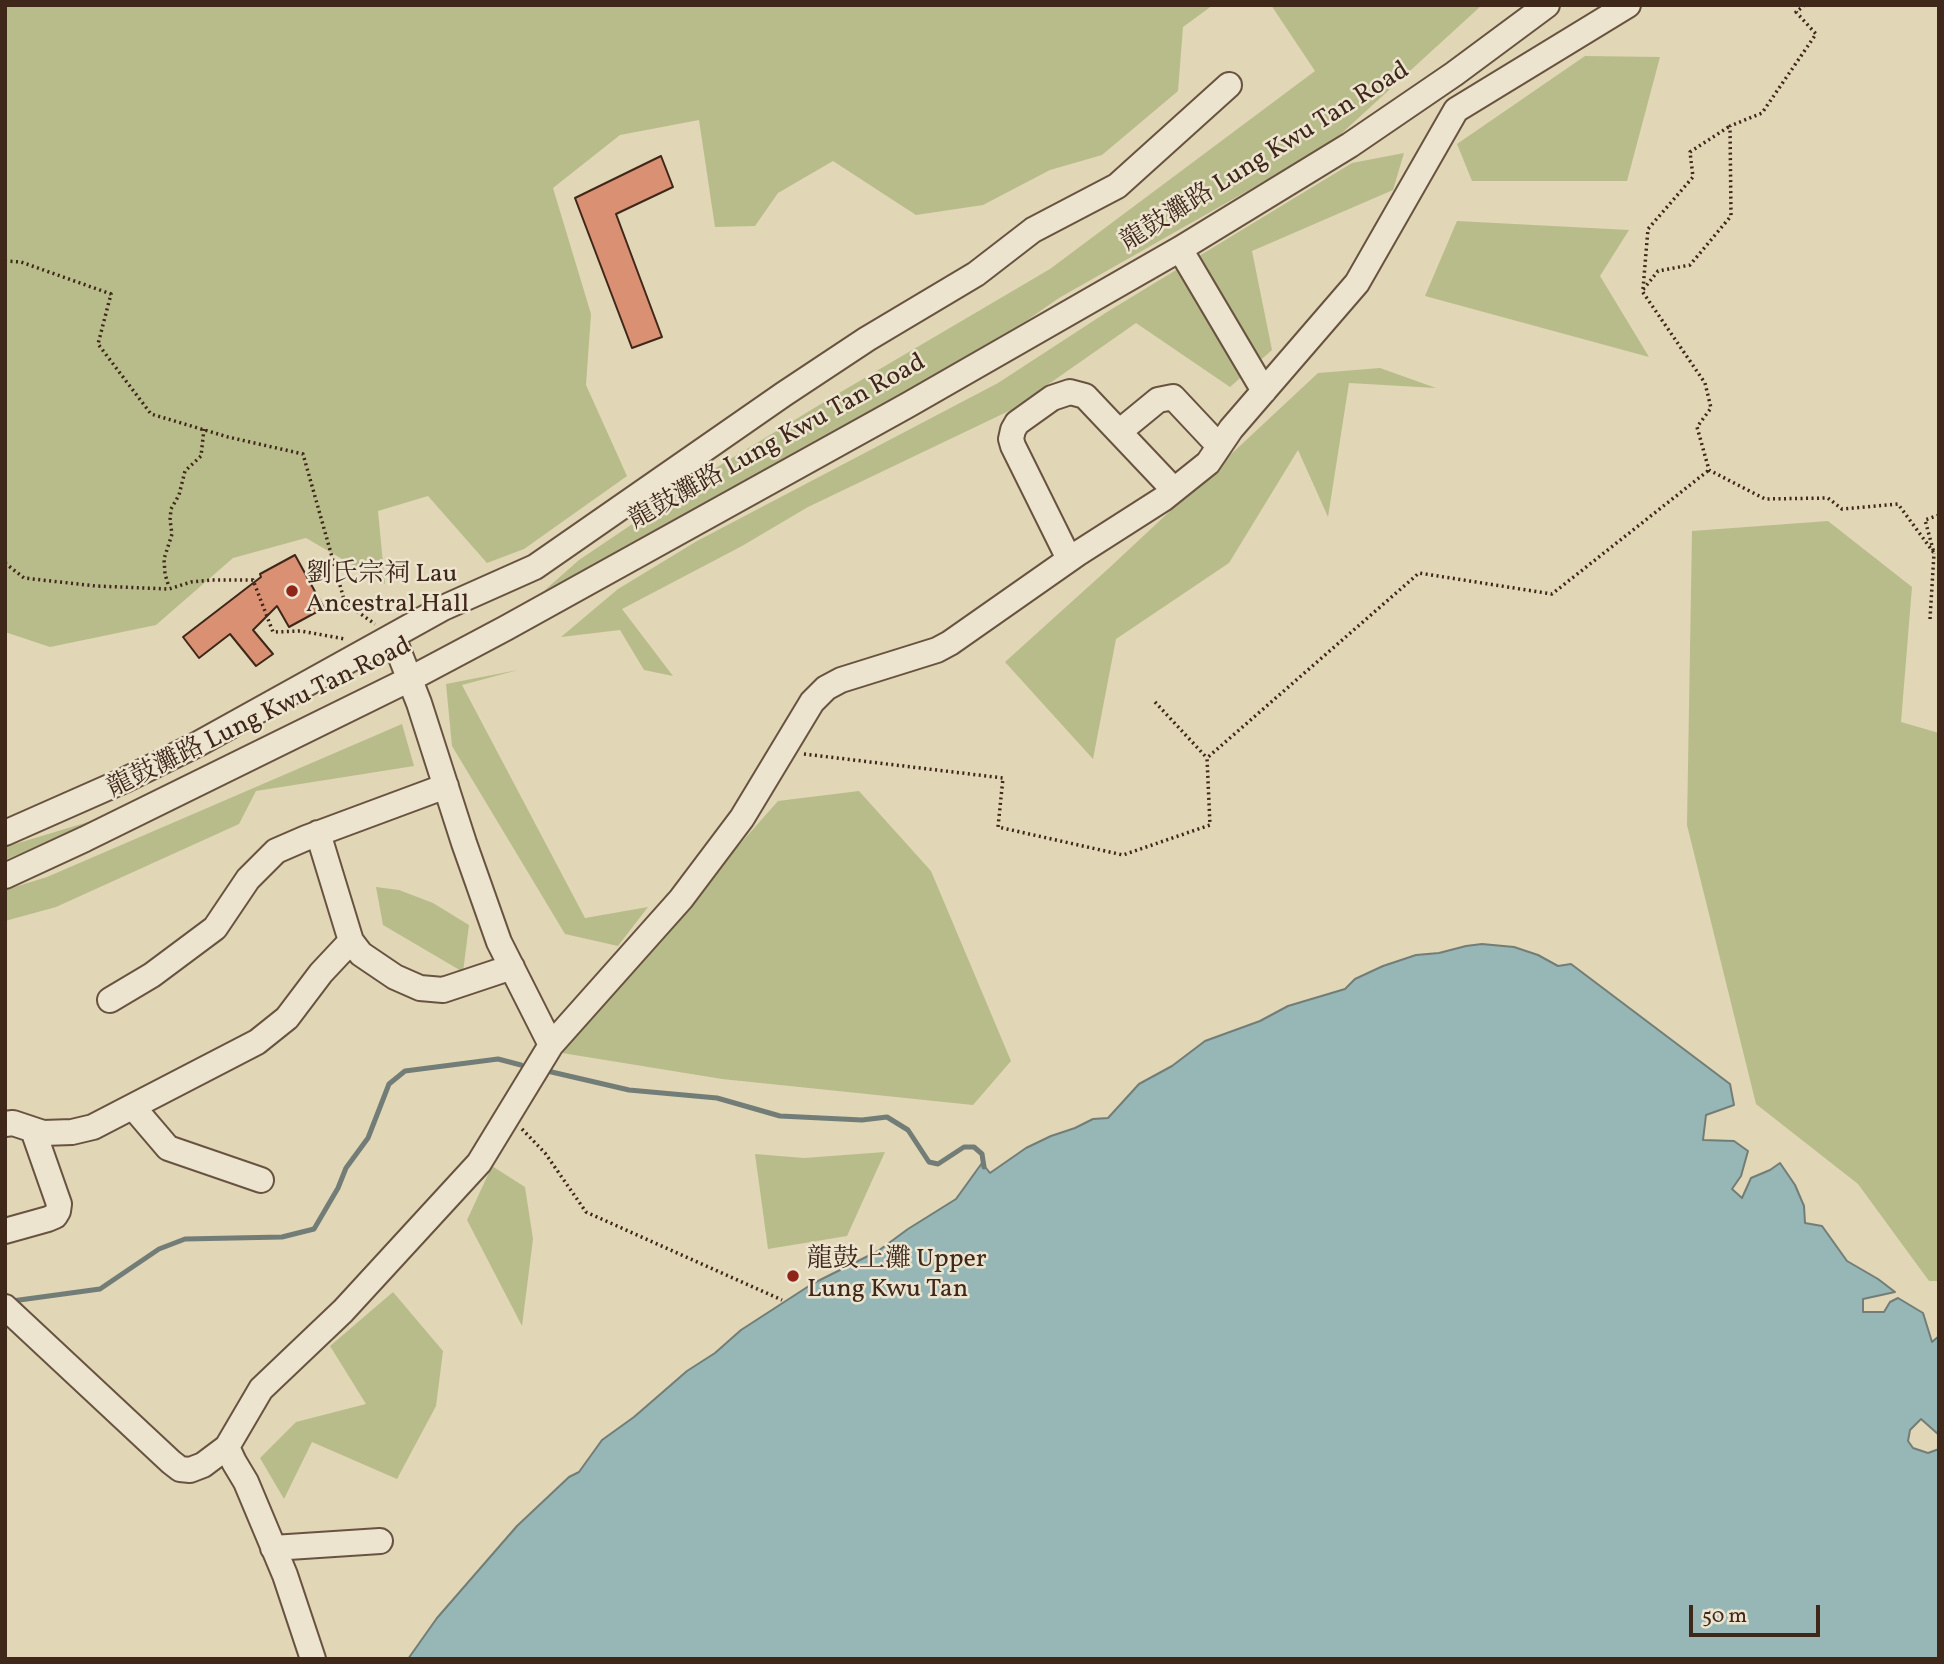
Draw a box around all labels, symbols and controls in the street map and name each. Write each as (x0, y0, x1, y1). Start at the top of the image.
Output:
street label: 龍鼓灘路 Lung Kwu Tan Road (1116, 56, 1416, 260)
street label: 龍鼓灘路 Lung Kwu Tan Road (624, 348, 932, 538)
place label: 劉氏宗祠 Lau Ancestral Hall (306, 560, 469, 622)
marker: 劉氏宗祠 Lau Ancestral Hall (284, 583, 300, 599)
street label: 龍鼓灘路 Lung Kwu Tan Road (103, 632, 417, 806)
place label: 龍鼓上灘 Upper Lung Kwu Tan (807, 1245, 987, 1306)
marker: 龍鼓上灘 Upper Lung Kwu Tan (785, 1268, 801, 1284)
scale bar (1692, 1590, 1823, 1634)
text: 50 m (1702, 1602, 1747, 1631)

